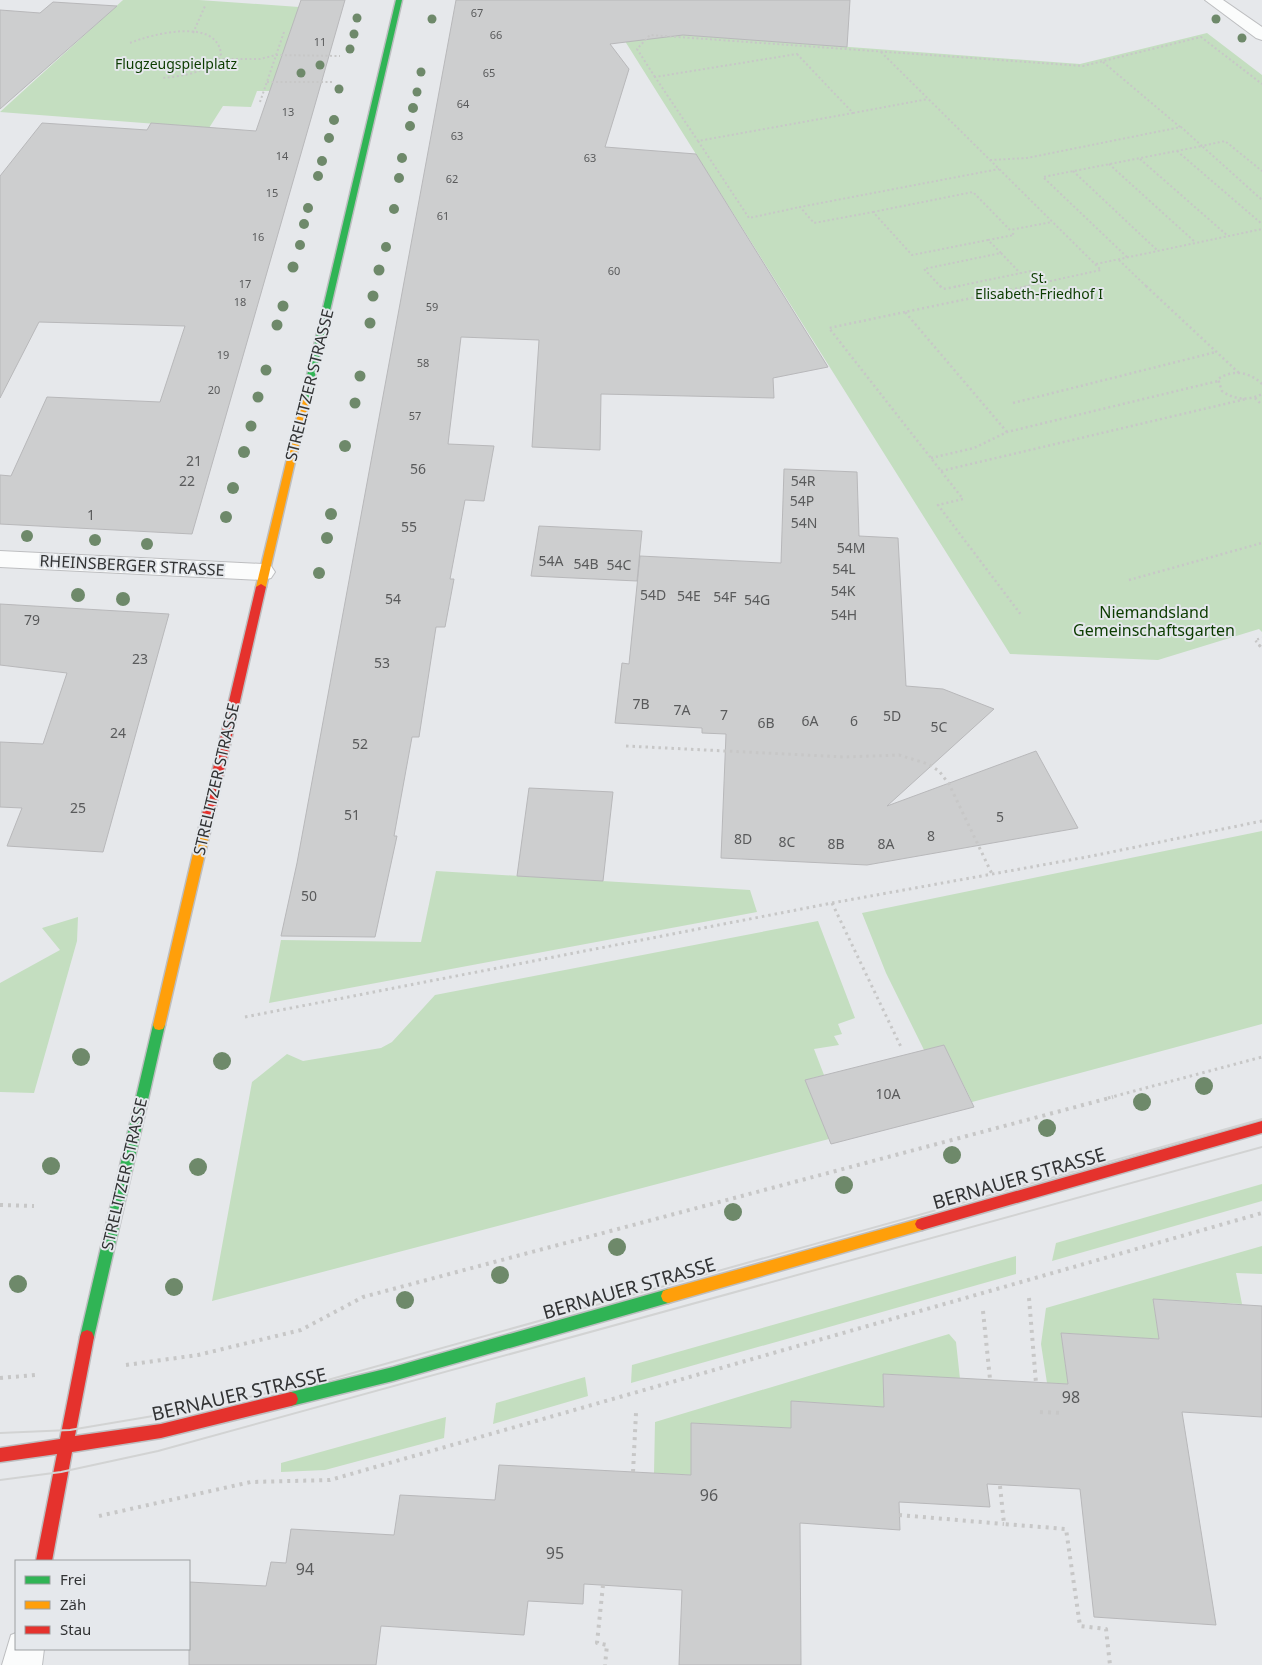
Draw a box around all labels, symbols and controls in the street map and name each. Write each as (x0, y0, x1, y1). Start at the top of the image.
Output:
house number: 67 (471, 5, 483, 20)
house number: 66 (490, 27, 502, 42)
house number: 11 (314, 34, 326, 49)
park label: Flugzeugspielplatz (115, 54, 237, 73)
house number: 65 (483, 65, 495, 80)
house number: 64 (457, 96, 470, 111)
house number: 13 (282, 104, 294, 119)
house number: 63 (451, 128, 463, 143)
house number: 14 (276, 148, 289, 163)
house number: 63 (584, 150, 596, 165)
house number: 62 (446, 171, 458, 186)
house number: 15 (266, 185, 278, 200)
house number: 61 (437, 208, 449, 223)
house number: 16 (252, 229, 264, 244)
house number: 60 (608, 263, 620, 278)
park label: St. Elisabeth-Friedhof I (975, 268, 1103, 303)
house number: 17 (239, 276, 251, 291)
house number: 18 (234, 294, 246, 309)
house number: 59 (426, 299, 438, 314)
street label: STRELITZER STRASSE (279, 307, 339, 463)
house number: 19 (217, 347, 229, 362)
house number: 58 (417, 355, 429, 370)
house number: 20 (208, 382, 220, 397)
house number: 57 (409, 408, 421, 423)
house number: 21 (186, 451, 202, 470)
house number: 56 (410, 459, 426, 478)
house number: 22 (179, 471, 195, 490)
house number: 54R (791, 471, 816, 490)
house number: 54P (790, 491, 814, 510)
house number: 1 (87, 505, 95, 524)
house number: 54N (791, 513, 817, 532)
house number: 55 (401, 517, 417, 536)
house number: 54M (837, 538, 865, 557)
street label: RHEINSBERGER STRASSE (39, 549, 225, 581)
house number: 54A (539, 551, 564, 570)
house number: 54B (573, 554, 599, 573)
house number: 54C (607, 555, 632, 574)
house number: 54L (832, 559, 856, 578)
house number: 54K (831, 581, 856, 600)
house number: 54D (640, 585, 666, 604)
house number: 54E (677, 586, 701, 605)
house number: 54F (713, 587, 737, 606)
house number: 54 (385, 589, 401, 608)
house number: 54G (744, 590, 770, 609)
park label: Niemandsland Gemeinschaftsgarten (1073, 601, 1235, 641)
house number: 54H (831, 605, 857, 624)
house number: 79 (24, 610, 40, 629)
house number: 23 (132, 649, 148, 668)
house number: 53 (374, 653, 390, 672)
house number: 7B (632, 694, 650, 713)
house number: 7A (674, 700, 691, 719)
street label: STRELITZER STRASSE (188, 701, 244, 857)
house number: 7 (720, 705, 728, 724)
house number: 5D (883, 706, 901, 725)
house number: 6A (802, 711, 819, 730)
house number: 6 (850, 711, 858, 730)
house number: 6B (757, 713, 775, 732)
house number: 5C (931, 717, 948, 736)
house number: 24 (110, 723, 126, 742)
house number: 52 (352, 734, 368, 753)
house number: 25 (70, 798, 86, 817)
house number: 51 (344, 805, 360, 824)
house number: 5 (996, 807, 1004, 826)
house number: 8 (927, 826, 935, 845)
house number: 8D (734, 829, 752, 848)
house number: 8C (779, 832, 796, 851)
house number: 8B (827, 834, 845, 853)
house number: 8A (878, 834, 895, 853)
house number: 50 (301, 886, 317, 905)
house number: 10A (876, 1084, 901, 1103)
street label: STRELITZER STRASSE (96, 1096, 152, 1252)
street label: BERNAUER STRASSE (929, 1141, 1109, 1215)
street label: BERNAUER STRASSE (539, 1251, 719, 1325)
street label: BERNAUER STRASSE (149, 1361, 329, 1427)
house number: 98 (1062, 1386, 1080, 1408)
house number: 96 (700, 1484, 718, 1506)
house number: 95 (546, 1542, 564, 1564)
house number: 94 (296, 1558, 314, 1580)
legend (15, 1560, 190, 1650)
text: Frei (60, 1569, 86, 1589)
text: Zäh (60, 1594, 86, 1614)
text: Stau (60, 1619, 91, 1639)

